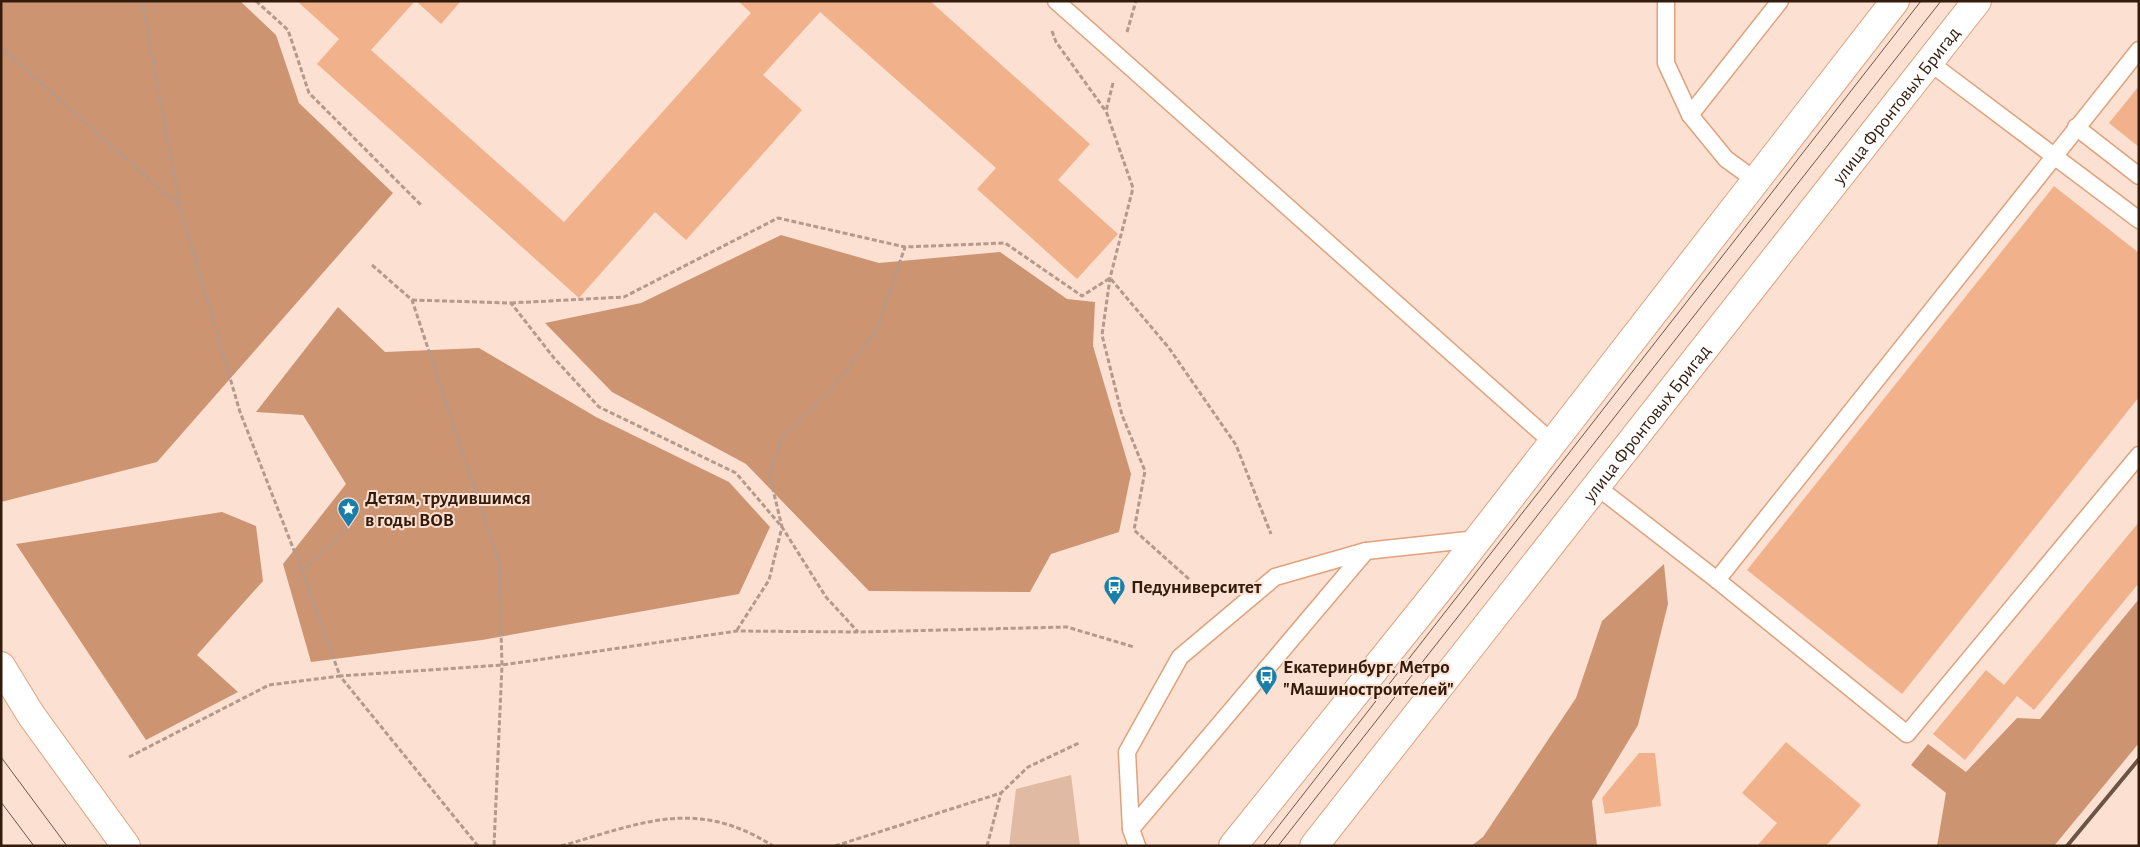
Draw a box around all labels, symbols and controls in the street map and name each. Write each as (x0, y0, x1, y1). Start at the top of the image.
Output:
street label: улица Фронтовых Бригад (1829, 24, 1964, 189)
street label: улица Фронтовых Бригад (1579, 342, 1715, 507)
place label: Детям, трудившимся в годы ВОВ (365, 489, 531, 530)
place icon: Детям, трудившимся в годы ВОВ (337, 496, 361, 527)
bus stop icon: Педуниверситет (1103, 574, 1127, 605)
place label: Педуниверситет (1131, 578, 1262, 597)
place label: Екатеринбург. Метро "Машиностроителей" (1283, 658, 1454, 699)
bus stop icon: Екатеринбург. Метро "Машиностроителей" (1255, 665, 1279, 696)

